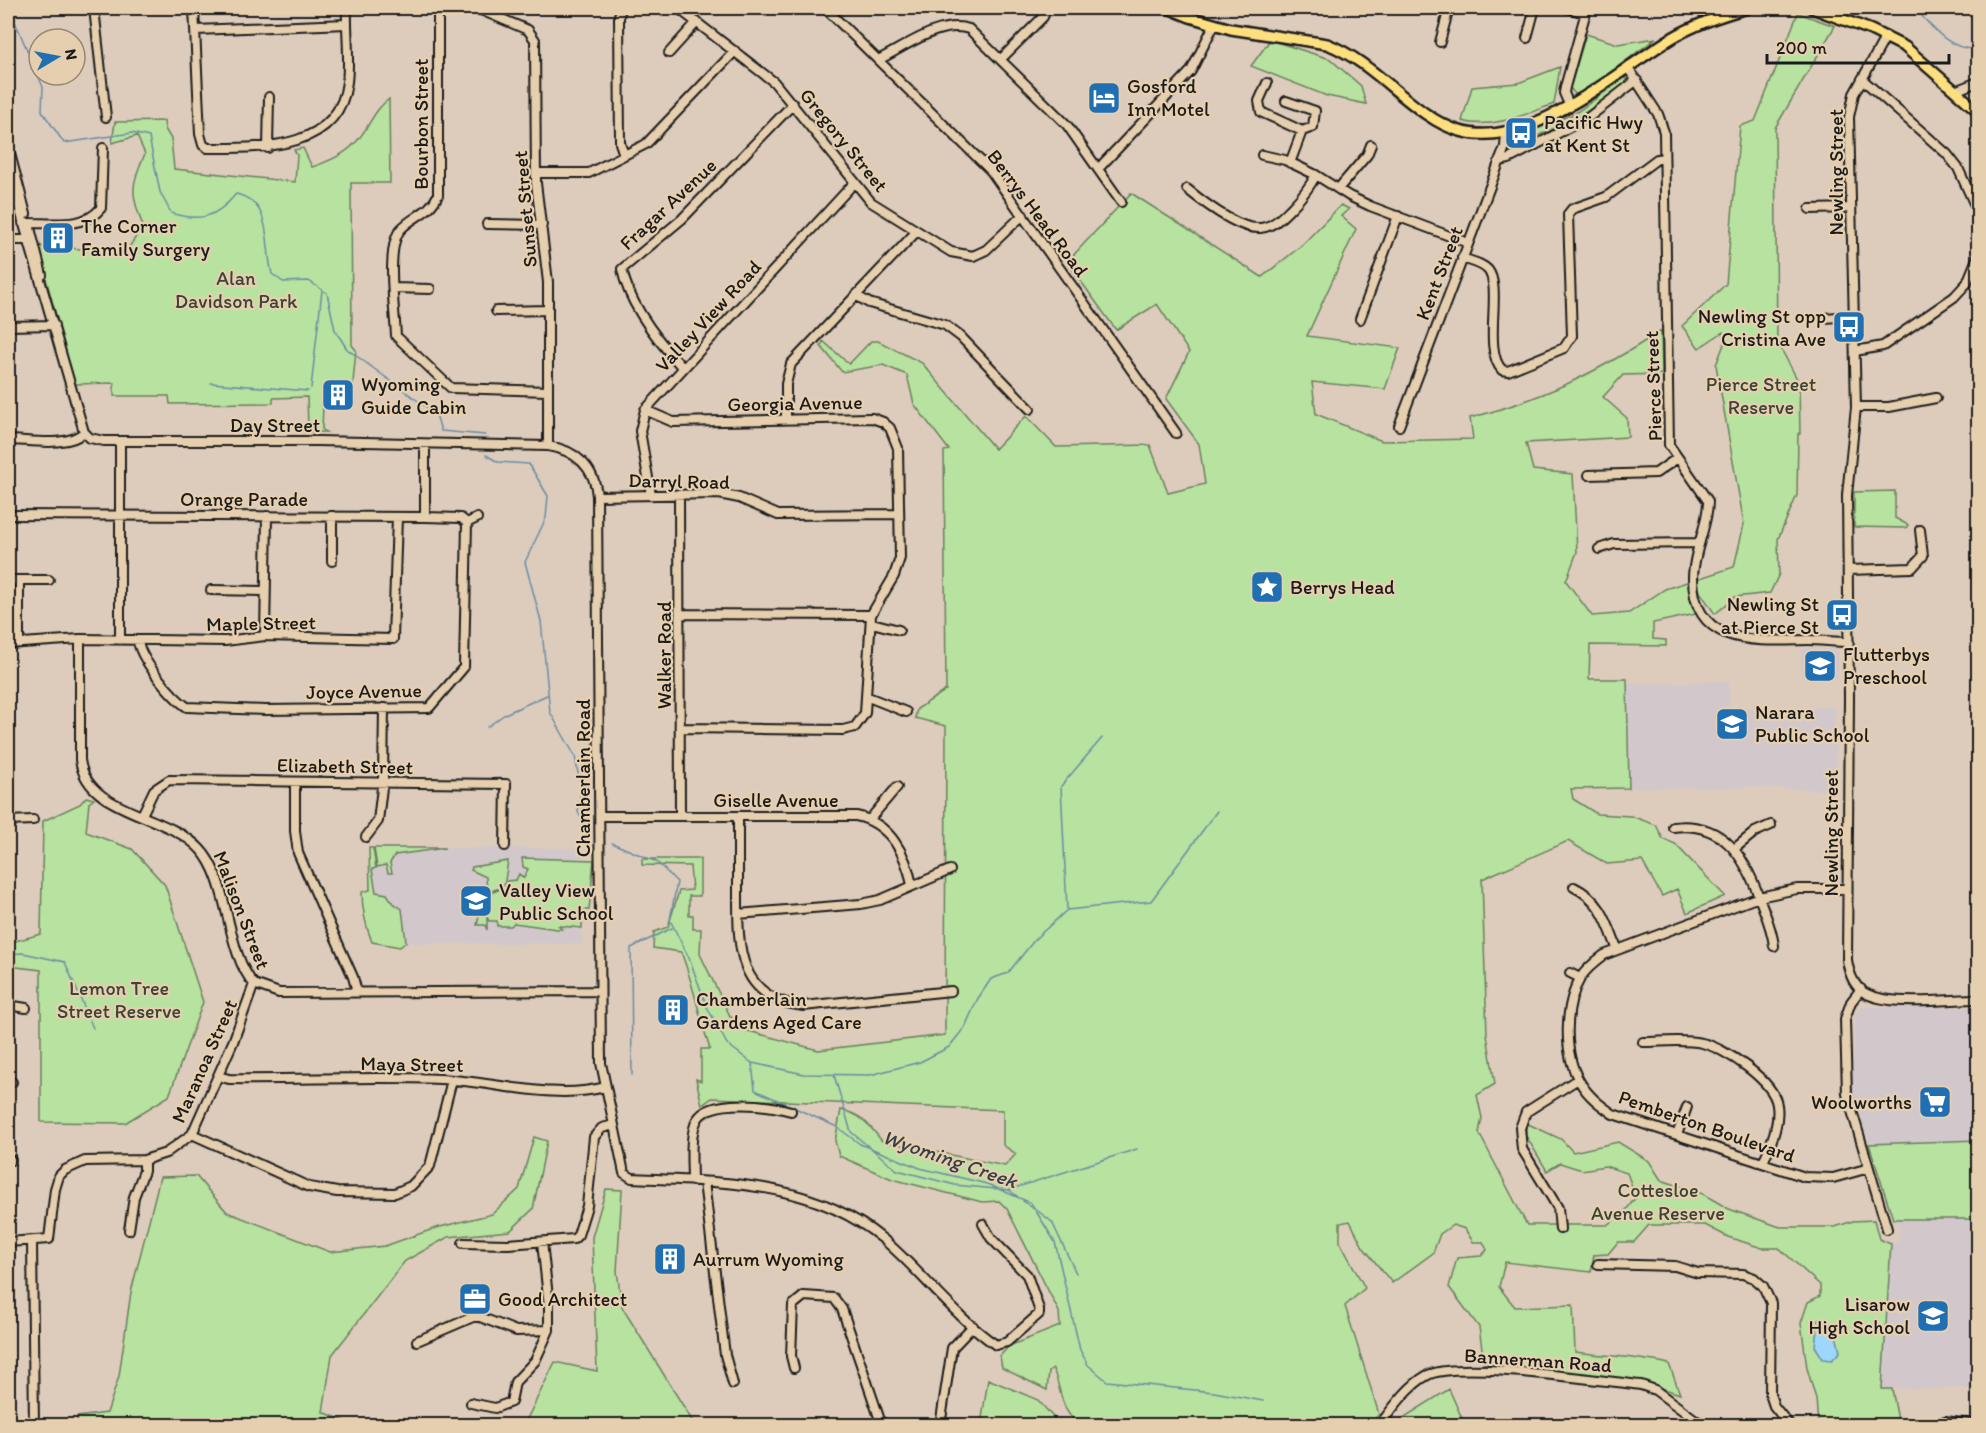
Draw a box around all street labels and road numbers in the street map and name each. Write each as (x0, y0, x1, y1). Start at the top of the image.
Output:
street label: Bourbon Street (409, 58, 433, 190)
street label: Gregory Street (795, 83, 893, 197)
street label: Newling Street (1824, 109, 1848, 235)
street label: Berrys Head Road (982, 145, 1094, 281)
street label: Sunset Street (508, 150, 542, 268)
street label: Fragar Avenue (615, 153, 721, 255)
street label: Kent Street (1410, 222, 1468, 323)
street label: Valley View Road (650, 255, 766, 377)
street label: Pierce Street (1639, 330, 1667, 442)
street label: Georgia Avenue (727, 390, 863, 416)
street label: Day Street (230, 413, 320, 437)
street label: Darryl Road (628, 468, 730, 494)
street label: Orange Parade (180, 487, 308, 511)
street label: Walker Road (652, 601, 676, 709)
street label: Maple Street (206, 610, 317, 636)
street label: Joyce Avenue (306, 678, 422, 704)
street label: Chamberlain Road (571, 699, 595, 857)
street label: Elizabeth Street (277, 753, 414, 779)
street label: Newling Street (1819, 770, 1843, 896)
street label: Giselle Avenue (713, 788, 839, 812)
street label: Malison Street (208, 847, 276, 973)
street label: Maranoa Street (166, 995, 242, 1127)
street label: Maya Street (360, 1051, 464, 1077)
street label: Pemberton Boulevard (1616, 1084, 1799, 1168)
street label: Bannerman Road (1463, 1343, 1613, 1377)

